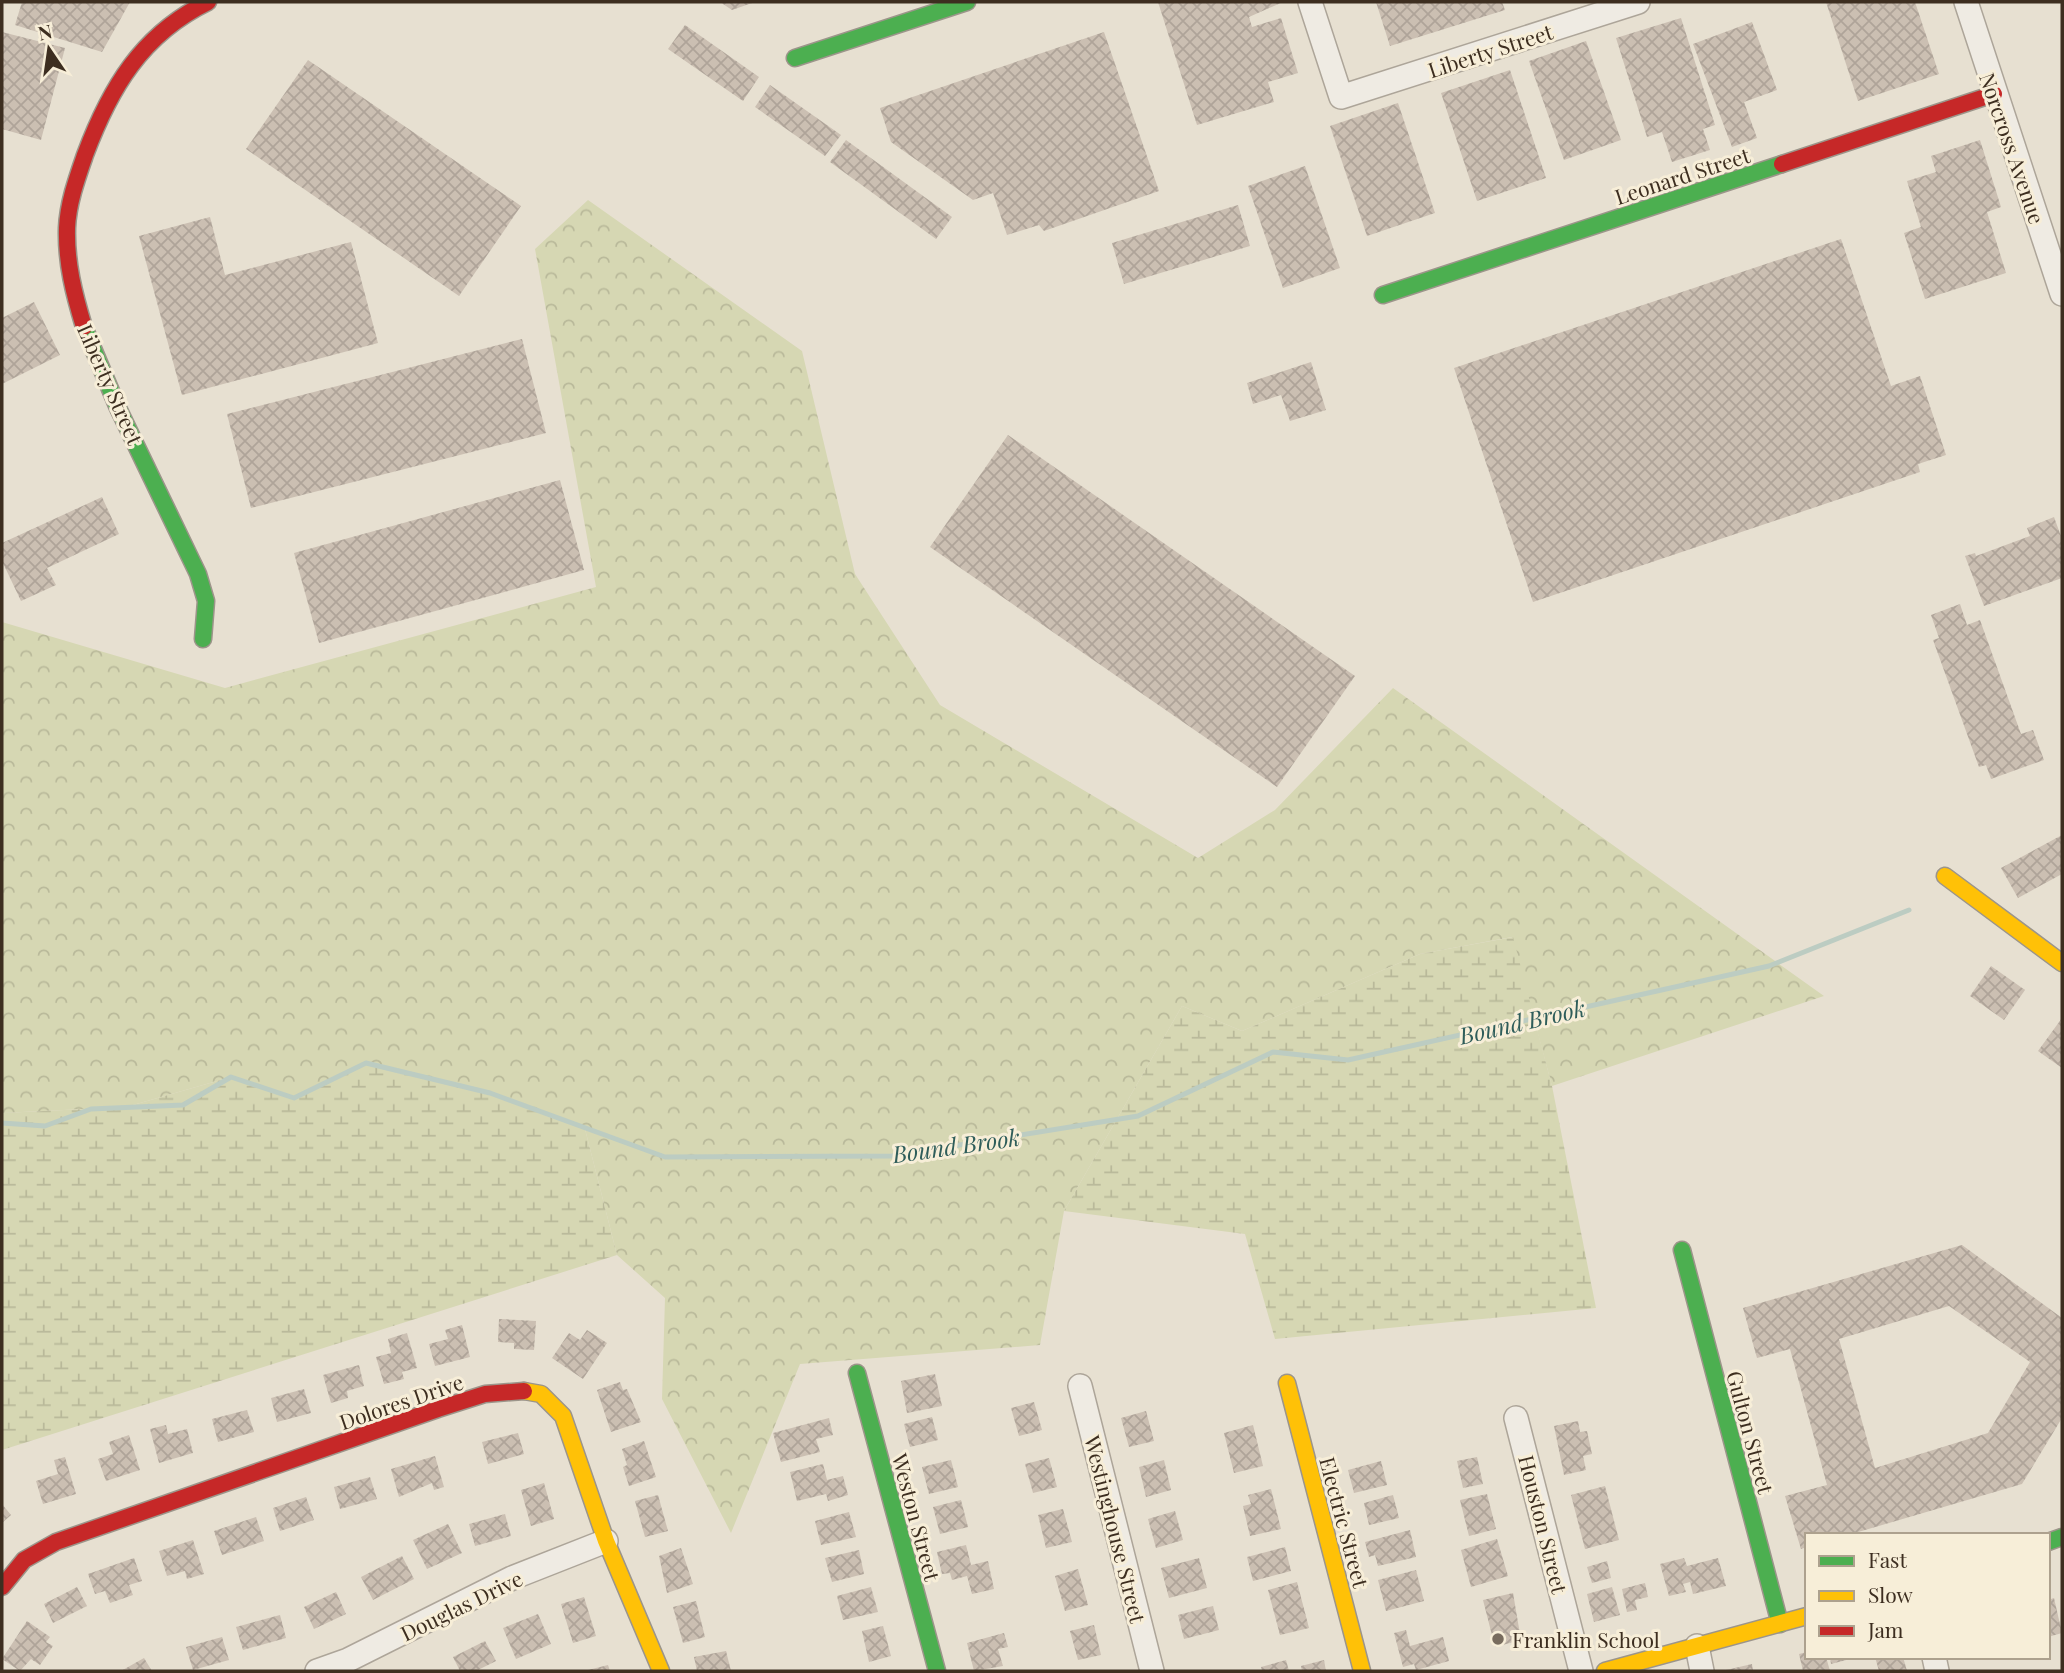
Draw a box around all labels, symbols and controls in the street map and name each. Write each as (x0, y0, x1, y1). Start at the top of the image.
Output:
north arrow (14, 14, 84, 84)
text: N (35, 17, 55, 46)
street label: Liberty Street (1424, 17, 1556, 83)
street label: Norcross Avenue (1974, 69, 2052, 227)
street label: Leonard Street (1611, 140, 1754, 210)
street label: Liberty Street (72, 319, 150, 449)
water label: Bound Brook (1455, 991, 1588, 1051)
water label: Bound Brook (889, 1121, 1022, 1169)
street label: Dolores Drive (335, 1367, 467, 1435)
street label: Gulton Street (1721, 1367, 1781, 1497)
street label: Westinghouse Street (1079, 1431, 1153, 1626)
street label: Weston Street (886, 1449, 948, 1584)
street label: Houston Street (1513, 1452, 1575, 1597)
street label: Electric Street (1314, 1454, 1376, 1591)
legend (1805, 1533, 2050, 1659)
text: Fast (1868, 1545, 1907, 1573)
street label: Douglas Drive (395, 1563, 527, 1647)
text: Slow (1868, 1580, 1913, 1608)
text: Jam (1867, 1615, 1904, 1643)
place label: Franklin School (1512, 1625, 1660, 1653)
marker: Franklin School (1490, 1631, 1506, 1647)

